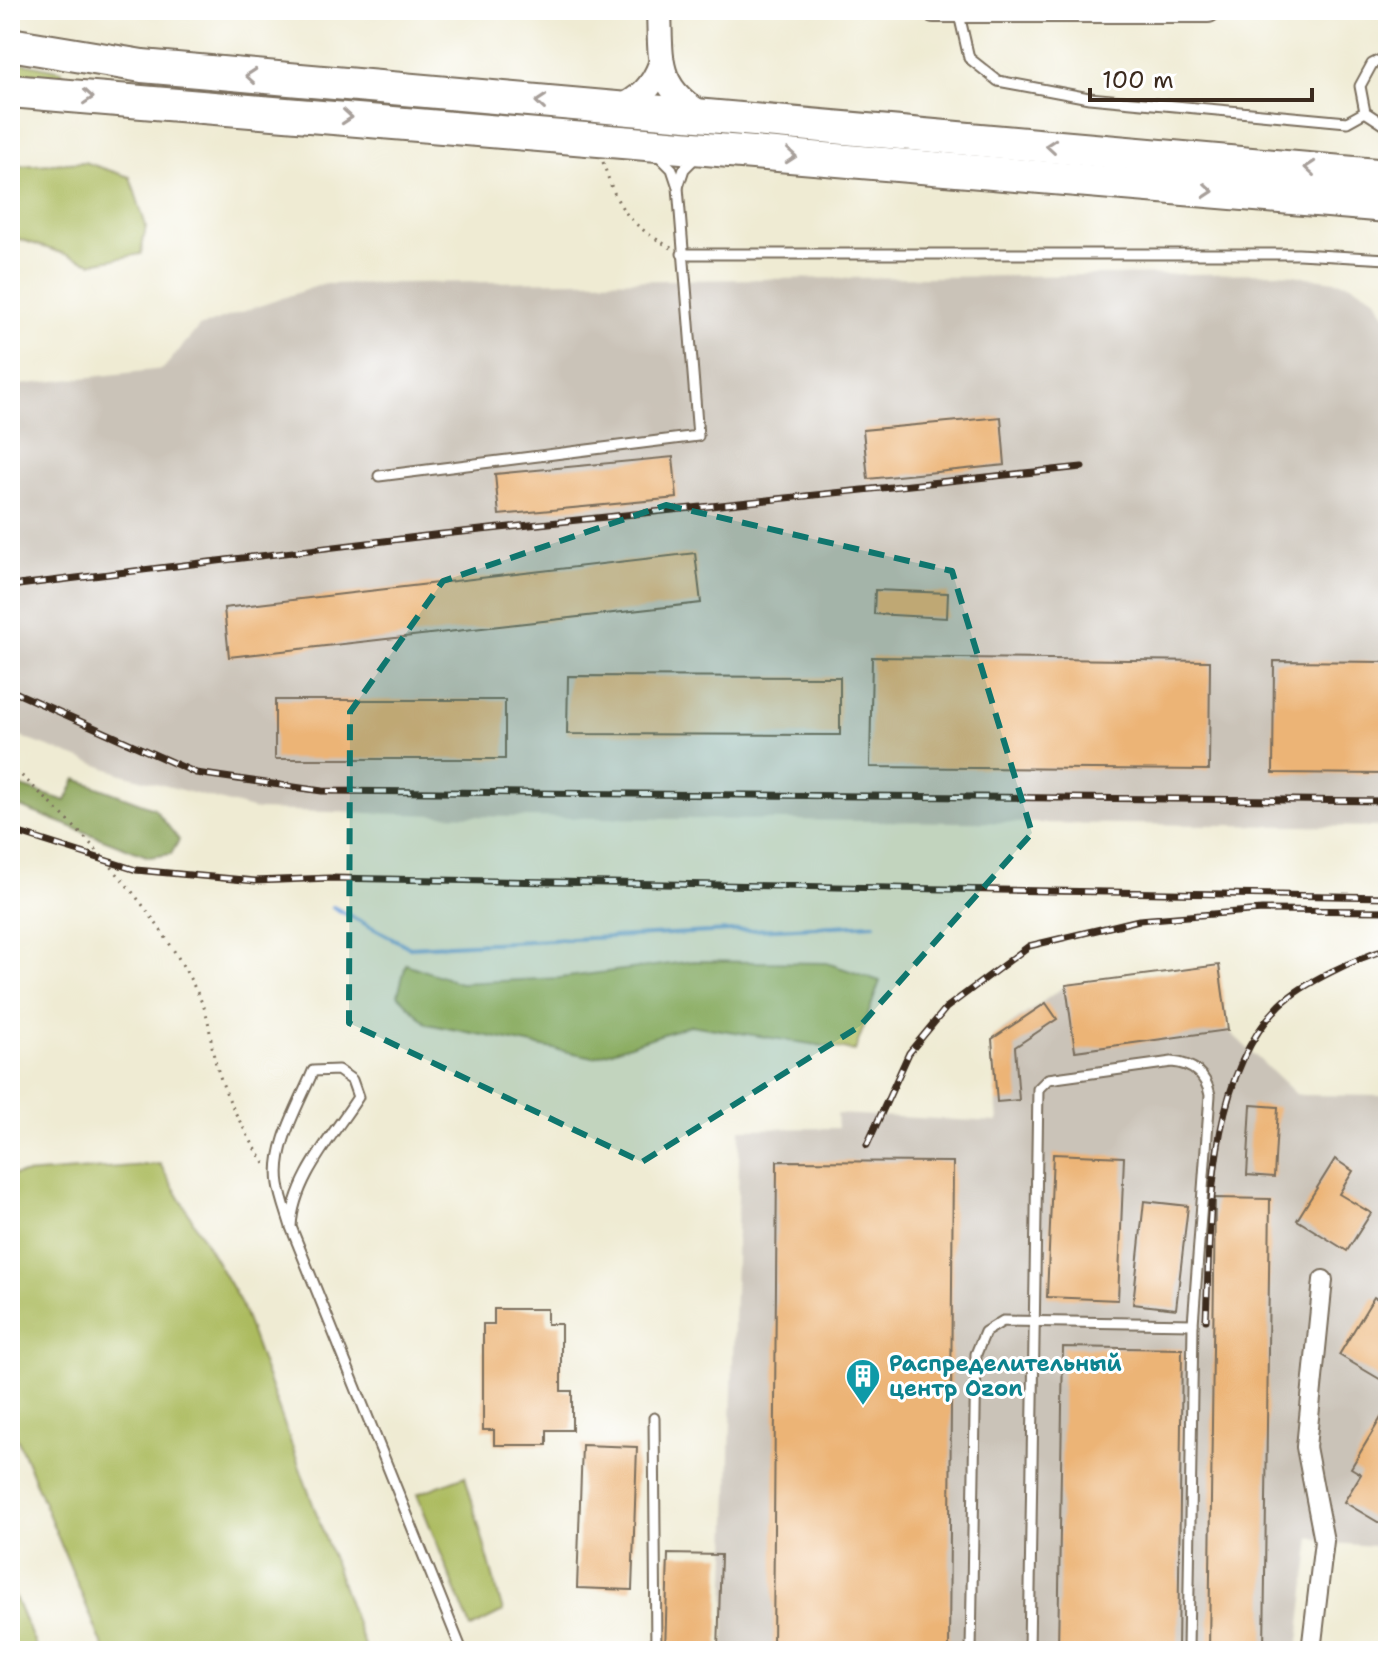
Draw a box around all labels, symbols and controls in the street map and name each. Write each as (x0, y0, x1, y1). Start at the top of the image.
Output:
scale bar (1090, 52, 1312, 102)
text: 100 m (1102, 64, 1174, 96)
one-way arrow (244, 67, 257, 84)
one-way arrow (82, 88, 95, 105)
one-way arrow (534, 94, 547, 111)
one-way arrow (341, 108, 354, 125)
one-way arrow (1044, 138, 1057, 155)
one-way arrow (785, 147, 798, 164)
one-way arrow (1303, 160, 1316, 177)
one-way arrow (1202, 182, 1215, 199)
place label: Распределительный центр Ozon (889, 1349, 1122, 1403)
building icon: Распределительный центр Ozon (844, 1357, 882, 1407)

